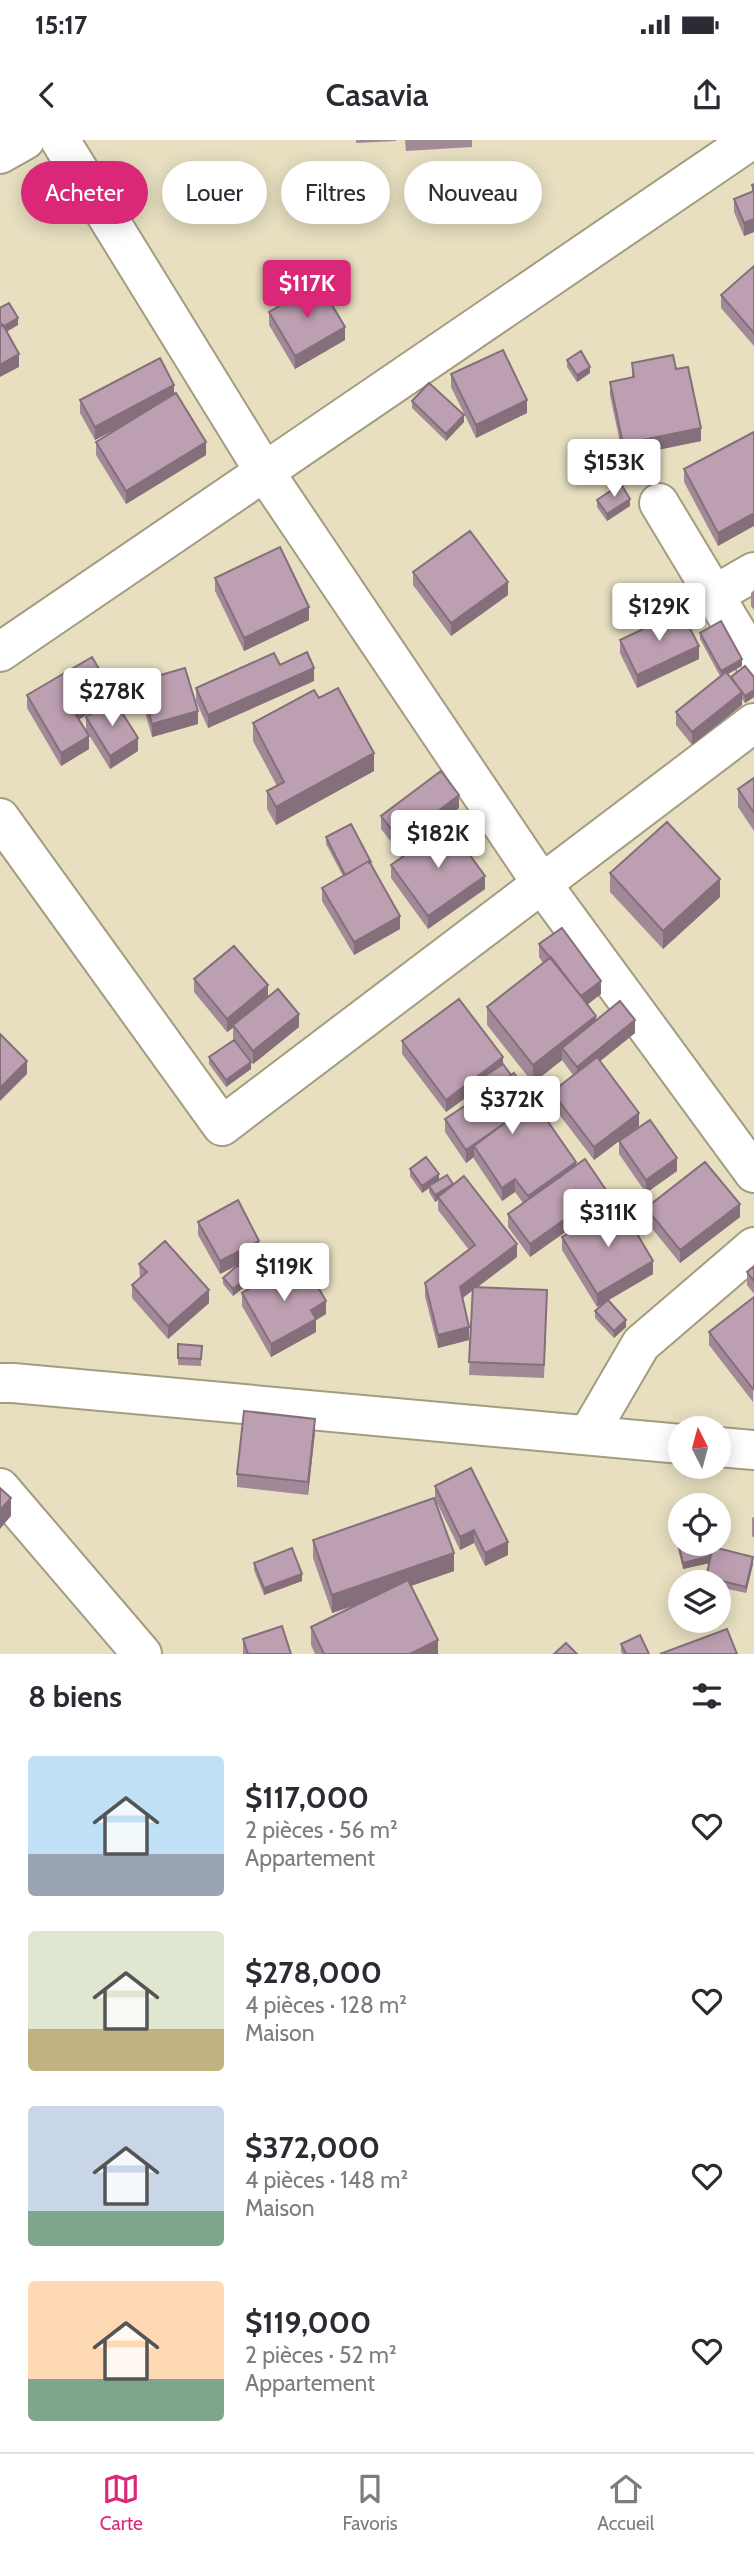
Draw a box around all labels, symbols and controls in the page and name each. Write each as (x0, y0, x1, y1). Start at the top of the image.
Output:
text: 15:17 (35, 9, 87, 41)
text: Casavia (326, 75, 428, 114)
icon: back (28, 76, 66, 114)
icon: share (688, 76, 726, 114)
chip: Acheter (21, 161, 148, 224)
chip: Louer (162, 161, 267, 224)
chip: Filtres (281, 161, 390, 224)
chip: Nouveau (404, 161, 542, 224)
pin: $117K (258, 260, 356, 320)
text: $117K (279, 269, 335, 297)
pin: $153K (565, 440, 663, 499)
text: $153K (584, 448, 645, 476)
pin: $129K (610, 584, 708, 643)
text: $129K (628, 592, 690, 620)
pin: $278K (63, 668, 161, 728)
text: $278K (79, 677, 145, 705)
pin: $182K (389, 810, 487, 870)
text: $182K (407, 819, 469, 847)
pin: $372K (463, 1076, 561, 1136)
text: $372K (480, 1085, 544, 1113)
pin: $311K (559, 1190, 657, 1249)
text: $311K (579, 1198, 637, 1226)
pin: $119K (235, 1244, 333, 1303)
text: $119K (255, 1252, 313, 1280)
north arrow (668, 1416, 732, 1479)
map controls (668, 1416, 731, 1633)
button: locate (668, 1493, 731, 1556)
button: layers (668, 1570, 731, 1633)
icon: filters (688, 1677, 726, 1715)
text: 8 biens (28, 1678, 122, 1715)
text: $117,000 (245, 1779, 369, 1816)
icon: home (84, 1784, 168, 1868)
icon: heart (688, 1807, 726, 1845)
text: 2 pièces · 56 m² (245, 1816, 398, 1844)
text: Appartement (245, 1844, 375, 1872)
text: $278,000 (245, 1954, 382, 1991)
icon: home (84, 1959, 168, 2043)
icon: heart (688, 1982, 726, 2020)
text: 4 pièces · 128 m² (245, 1991, 407, 2019)
text: Maison (245, 2019, 314, 2047)
text: $372,000 (245, 2129, 380, 2166)
icon: home (84, 2134, 168, 2218)
icon: heart (688, 2157, 726, 2195)
text: 4 pièces · 148 m² (245, 2166, 408, 2194)
text: Maison (245, 2194, 314, 2222)
text: $119,000 (245, 2304, 371, 2341)
icon: home (84, 2309, 168, 2393)
icon: heart (688, 2332, 726, 2370)
text: 2 pièces · 52 m² (245, 2341, 397, 2369)
text: Appartement (245, 2369, 375, 2397)
tab: Carte (100, 2470, 143, 2535)
tab: Favoris (342, 2470, 398, 2535)
tab: Accueil (597, 2470, 654, 2535)

